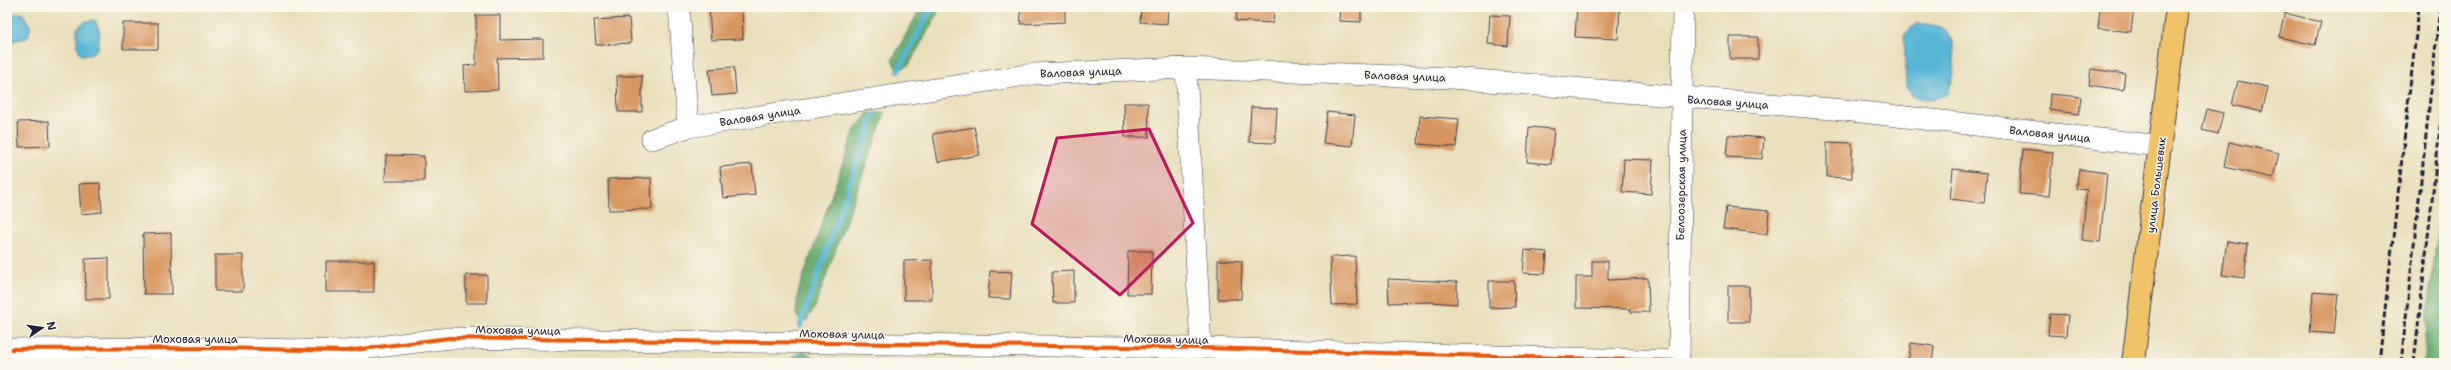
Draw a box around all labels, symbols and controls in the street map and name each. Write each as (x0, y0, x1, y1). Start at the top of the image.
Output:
street label: Валовая улица (1040, 64, 1122, 81)
street label: Валовая улица (1364, 68, 1446, 85)
street label: Валовая улица (1687, 92, 1769, 113)
street label: Валовая улица (719, 103, 802, 130)
street label: Валовая улица (2009, 123, 2091, 146)
street label: Белоозерская улица (1673, 129, 1690, 241)
street label: улица Большевик (2143, 136, 2170, 234)
north arrow (22, 308, 62, 348)
text: N (43, 320, 60, 332)
street label: Моховая улица (475, 322, 561, 339)
street label: Моховая улица (799, 326, 885, 343)
street label: Моховая улица (1123, 331, 1209, 348)
street label: Моховая улица (152, 332, 238, 347)

